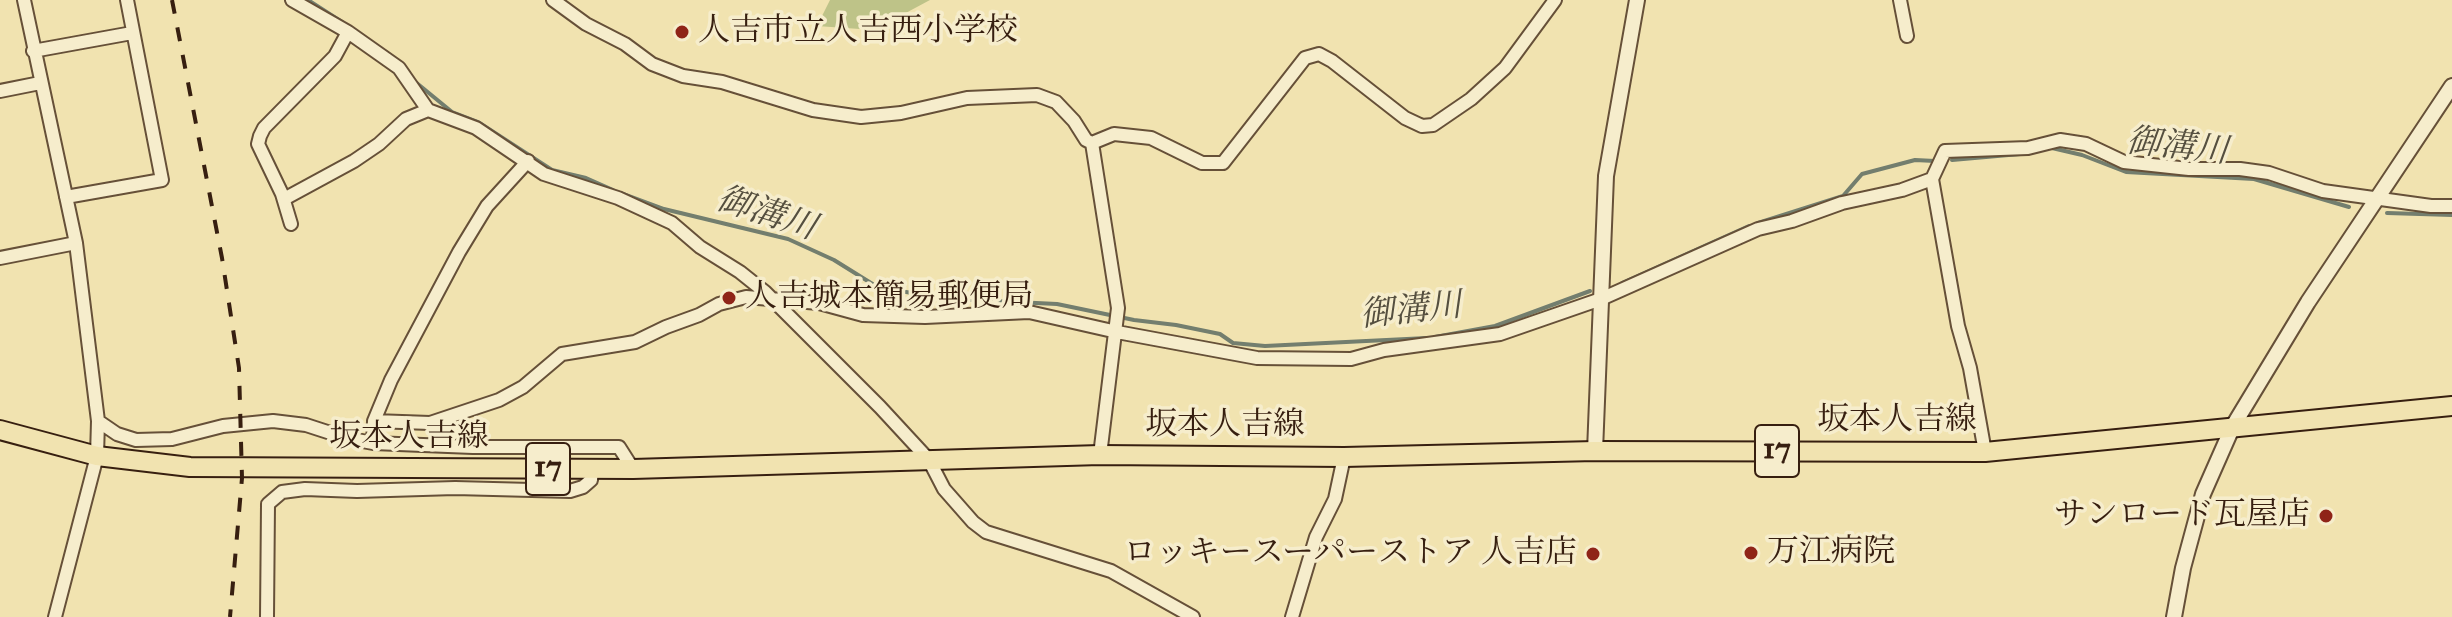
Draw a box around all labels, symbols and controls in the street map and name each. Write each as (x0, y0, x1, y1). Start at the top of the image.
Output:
place label: 人吉市立人吉西小学校 (698, 13, 1018, 51)
marker: 人吉市立人吉西小学校 (673, 23, 691, 41)
water label: 御溝川 (2124, 122, 2230, 174)
water label: 御溝川 (711, 180, 821, 250)
place label: 人吉城本簡易郵便局 (745, 279, 1033, 317)
water label: 御溝川 (1358, 286, 1464, 338)
marker: 人吉城本簡易郵便局 (720, 289, 738, 307)
street label: 坂本人吉線 (1817, 402, 1977, 440)
street label: 坂本人吉線 (1145, 407, 1305, 445)
street label: 坂本人吉線 (329, 419, 489, 457)
road number: 17 (1755, 425, 1799, 477)
road number: 17 (526, 443, 570, 495)
place label: サンロード瓦屋店 (2054, 497, 2310, 535)
marker: サンロード瓦屋店 (2317, 507, 2335, 525)
place label: 万江病院 (1767, 534, 1895, 572)
place label: ロッキースーパーストア 人吉店 (1124, 535, 1577, 573)
marker: 万江病院 (1742, 544, 1760, 562)
marker: ロッキースーパーストア 人吉店 (1584, 545, 1602, 563)

